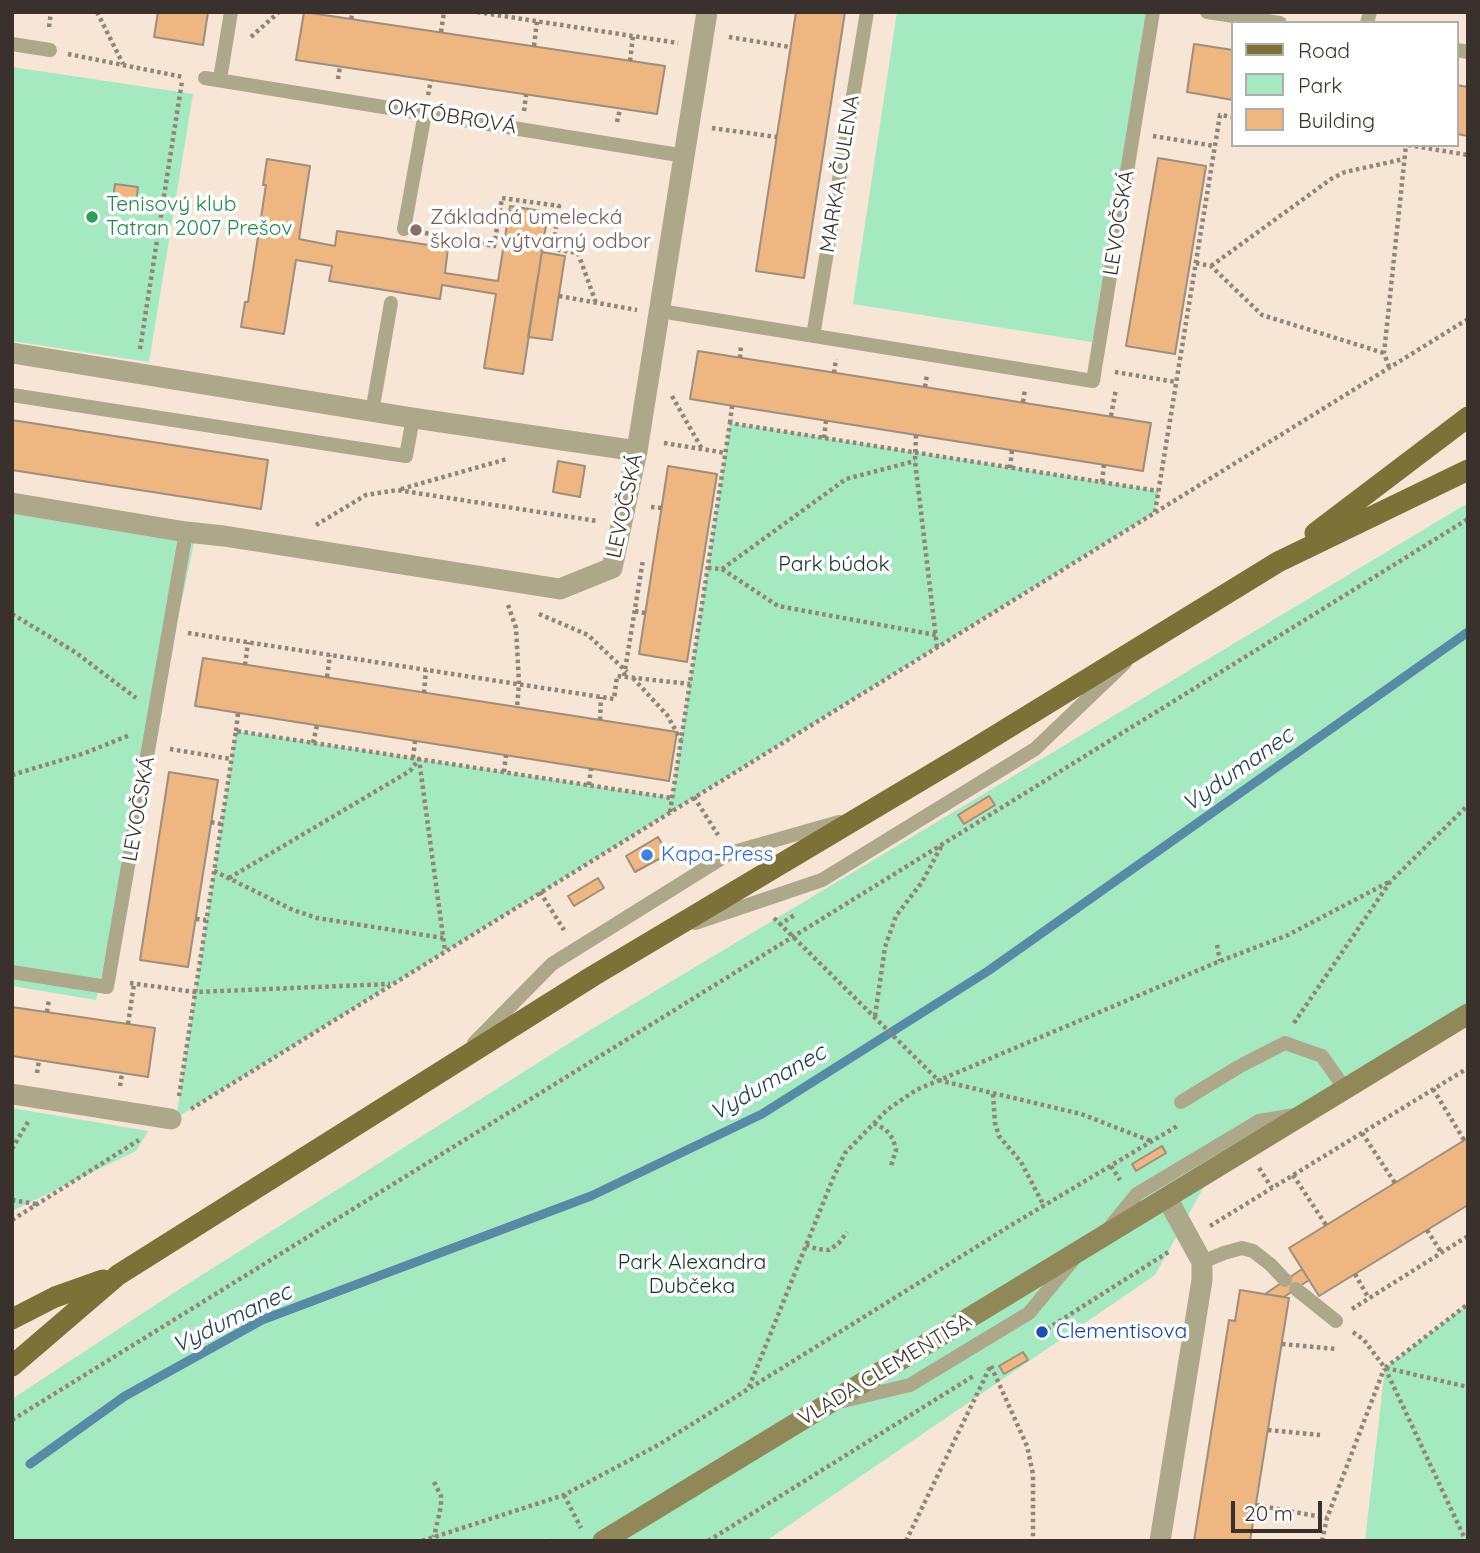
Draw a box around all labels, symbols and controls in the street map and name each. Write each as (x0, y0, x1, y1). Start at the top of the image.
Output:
legend (1232, 21, 1459, 147)
text: Road (1298, 37, 1350, 63)
text: Park (1298, 72, 1342, 98)
street label: MARKA ČULENA (815, 93, 865, 255)
street label: OKTÓBROVÁ (386, 94, 518, 140)
text: Building (1298, 107, 1375, 133)
street label: LEVOČSKÁ (1098, 169, 1140, 277)
place label: Tenisový klub Tatran 2007 Prešov (106, 192, 292, 242)
place label: Základná umelecká škola - výtvarný odbor (430, 205, 651, 255)
marker: Tenisový klub Tatran 2007 Prešov (84, 209, 100, 225)
marker: Základná umelecká škola - výtvarný odbor (408, 222, 424, 238)
street label: LEVOČSKÁ (602, 451, 648, 561)
park label: Park búdok (778, 552, 890, 578)
water label: Vydumanec (1177, 722, 1299, 818)
street label: LEVOČSKÁ (117, 755, 161, 863)
place label: Kapa-Press (661, 842, 773, 868)
marker: Kapa-Press (639, 847, 655, 863)
water label: Vydumanec (705, 1039, 831, 1127)
park label: Park Alexandra Dubčeka (618, 1250, 766, 1300)
water label: Vydumanec (168, 1278, 296, 1360)
street label: VLADA CLEMENTISA (794, 1308, 976, 1432)
place label: Clementisova (1056, 1319, 1187, 1345)
marker: Clementisova (1034, 1324, 1050, 1340)
scale bar (1235, 1486, 1326, 1530)
text: 20 m (1244, 1500, 1293, 1526)

